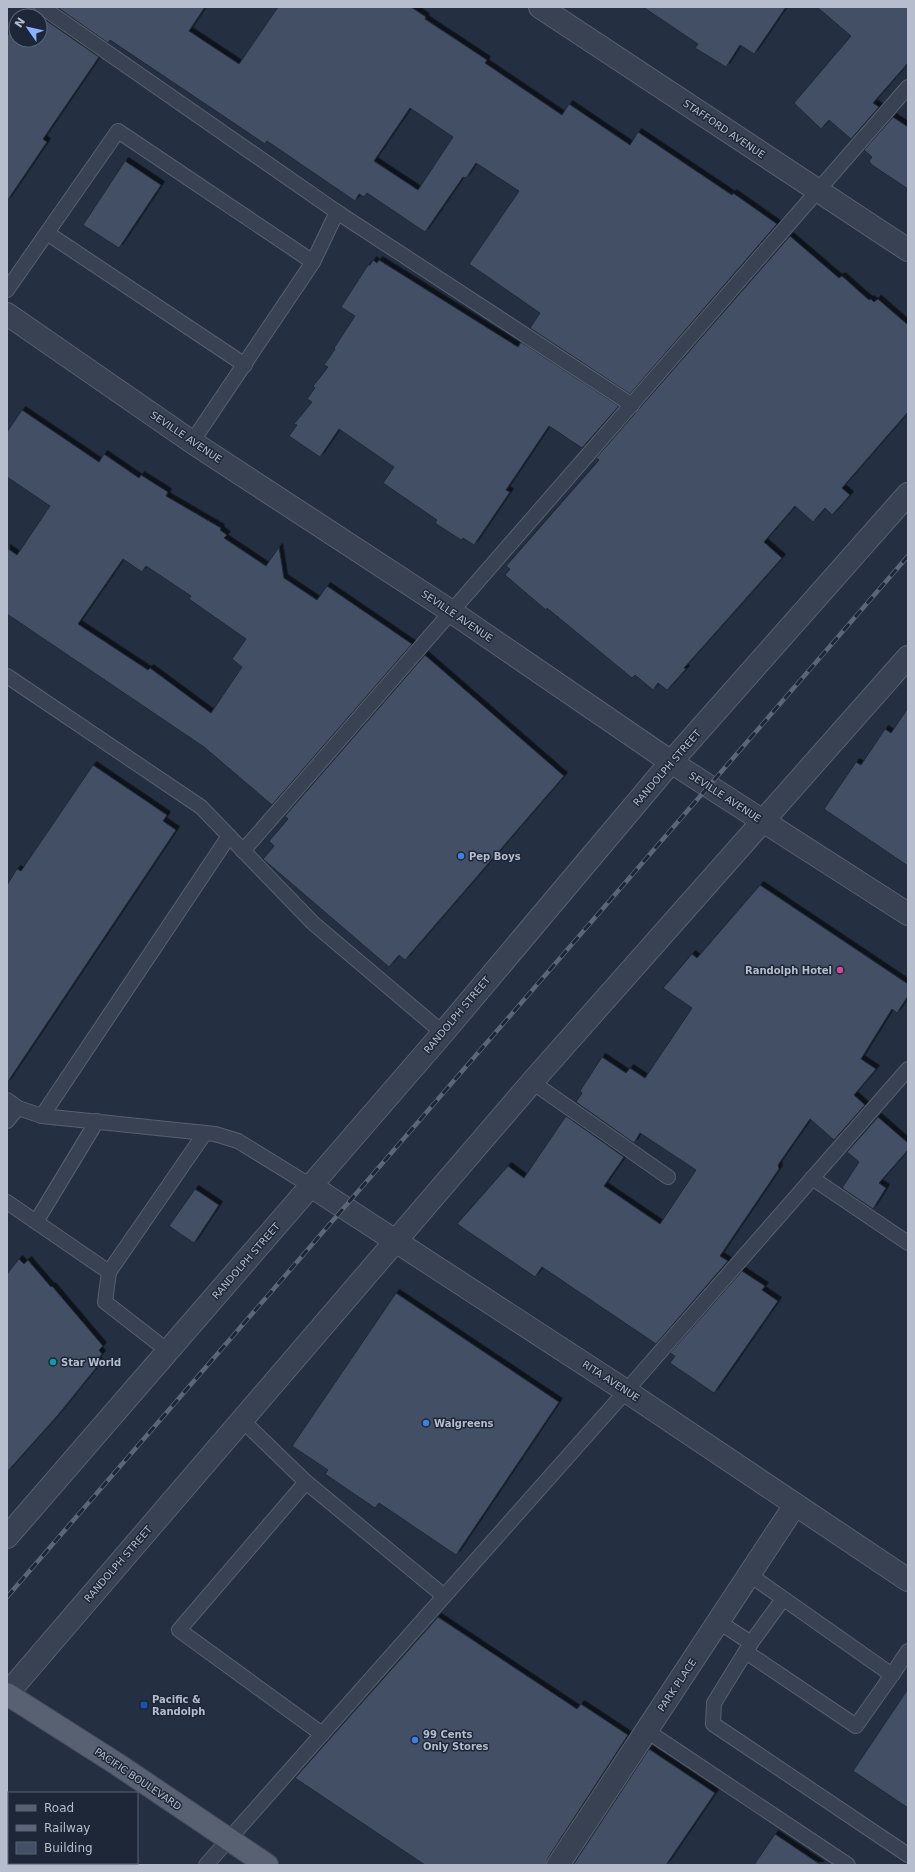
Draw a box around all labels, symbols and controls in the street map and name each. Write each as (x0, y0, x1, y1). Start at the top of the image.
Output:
north arrow (8, 8, 48, 48)
text: N (12, 15, 28, 30)
street label: STAFFORD AVENUE (681, 98, 767, 160)
street label: SEVILLE AVENUE (148, 409, 224, 465)
street label: SEVILLE AVENUE (419, 588, 495, 644)
street label: RANDOLPH STREET (631, 727, 704, 808)
street label: SEVILLE AVENUE (687, 770, 763, 824)
marker: Pep Boys (456, 851, 466, 861)
place label: Pep Boys (469, 851, 521, 862)
place label: Randolph Hotel (745, 965, 832, 976)
marker: Randolph Hotel (835, 965, 845, 975)
street label: RANDOLPH STREET (422, 974, 493, 1056)
street label: RANDOLPH STREET (210, 1220, 283, 1301)
marker: Star World (48, 1357, 58, 1367)
place label: Star World (61, 1357, 121, 1368)
street label: RITA AVENUE (580, 1358, 642, 1404)
marker: Walgreens (421, 1418, 431, 1428)
place label: Walgreens (434, 1418, 494, 1429)
street label: RANDOLPH STREET (82, 1523, 155, 1604)
street label: PARK PLACE (655, 1657, 699, 1713)
place label: Pacific & Randolph (152, 1694, 205, 1717)
marker: Pacific & Randolph (139, 1700, 149, 1710)
place label: 99 Cents Only Stores (423, 1729, 489, 1752)
marker: 99 Cents Only Stores (410, 1735, 420, 1745)
street label: PACIFIC BOULEVARD (93, 1746, 184, 1812)
legend (8, 1792, 138, 1864)
text: Road (44, 1801, 74, 1815)
text: Railway (44, 1821, 90, 1835)
text: Building (44, 1841, 93, 1855)

